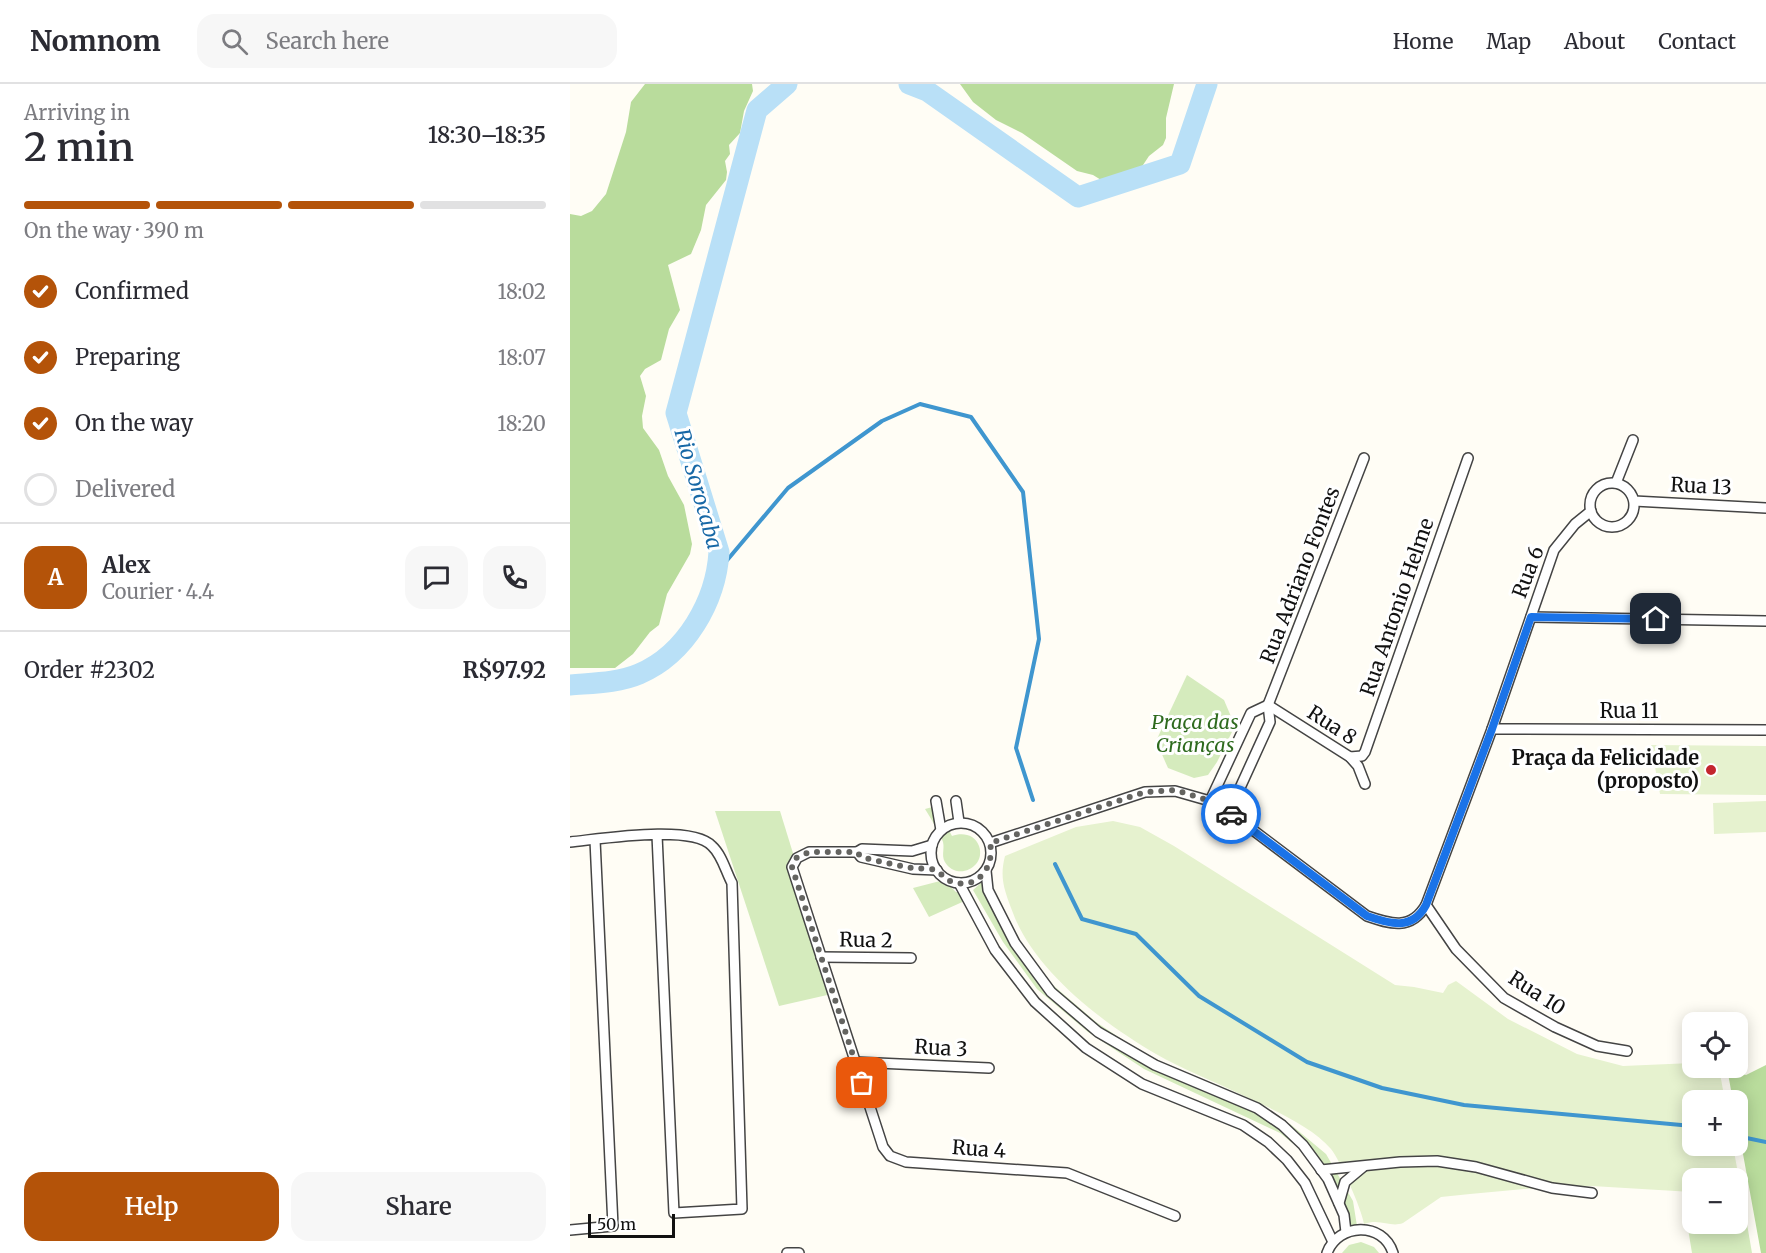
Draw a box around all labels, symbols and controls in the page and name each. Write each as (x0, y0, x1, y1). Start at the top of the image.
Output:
search box (197, 14, 617, 68)
text: Nomnom (30, 23, 161, 59)
icon: search (218, 25, 251, 58)
text: Search here (266, 27, 389, 55)
text: Home (1393, 28, 1453, 55)
text: Map (1486, 28, 1531, 55)
text: About (1564, 28, 1625, 55)
text: Contact (1658, 28, 1736, 55)
text: Arriving in (24, 100, 130, 125)
text: 18:30–18:35 (428, 121, 546, 149)
text: 2 min (24, 123, 134, 172)
text: On the way · 390 m (24, 218, 204, 243)
icon: check (24, 275, 57, 308)
text: Confirmed (75, 277, 189, 305)
text: 18:02 (497, 279, 546, 304)
icon: check (24, 341, 57, 374)
text: Preparing (75, 343, 180, 371)
text: 18:07 (498, 345, 546, 370)
icon: check (24, 407, 57, 440)
text: On the way (75, 409, 193, 437)
text: 18:20 (497, 411, 546, 436)
water label: Rio Sorocaba (668, 425, 729, 552)
street label: Rua 13 (1670, 471, 1732, 500)
text: Delivered (75, 475, 175, 503)
street label: Rua Adriano Fontes (1254, 483, 1345, 667)
street label: Rua Antonio Helme (1354, 515, 1439, 699)
street label: Rua 6 (1506, 542, 1549, 601)
button: chat (405, 546, 468, 609)
button: phone (483, 546, 546, 609)
text: Alex (102, 551, 151, 579)
text: A (48, 563, 63, 591)
text: Courier · 4.4 (102, 579, 214, 604)
pin (1630, 593, 1681, 644)
icon: home (1639, 602, 1672, 635)
text: Order #2302 (24, 656, 155, 684)
text: R$97.92 (462, 656, 546, 684)
street label: Rua 11 (1599, 698, 1659, 723)
street label: Rua 8 (1303, 700, 1362, 750)
park label: Praça das Crianças (1151, 709, 1239, 757)
place label: Praça da Felicidade (proposto) (1512, 745, 1699, 793)
marker: Praça da Felicidade (proposto) (1704, 763, 1718, 777)
courier (1201, 784, 1261, 844)
icon: car (1215, 798, 1248, 831)
street label: Rua 2 (839, 927, 893, 952)
street label: Rua 10 (1504, 965, 1570, 1020)
map controls (1682, 1012, 1748, 1234)
button: locate (1682, 1012, 1748, 1078)
street label: Rua 3 (914, 1034, 968, 1061)
pin (836, 1057, 887, 1108)
icon: bag (845, 1066, 878, 1099)
button: + (1682, 1090, 1748, 1156)
street label: Rua 4 (951, 1134, 1007, 1163)
button: − (1682, 1168, 1748, 1234)
button: Help (24, 1172, 279, 1241)
button: Share (291, 1172, 546, 1241)
scale bar (588, 1211, 675, 1238)
text: 50 m (597, 1214, 636, 1234)

